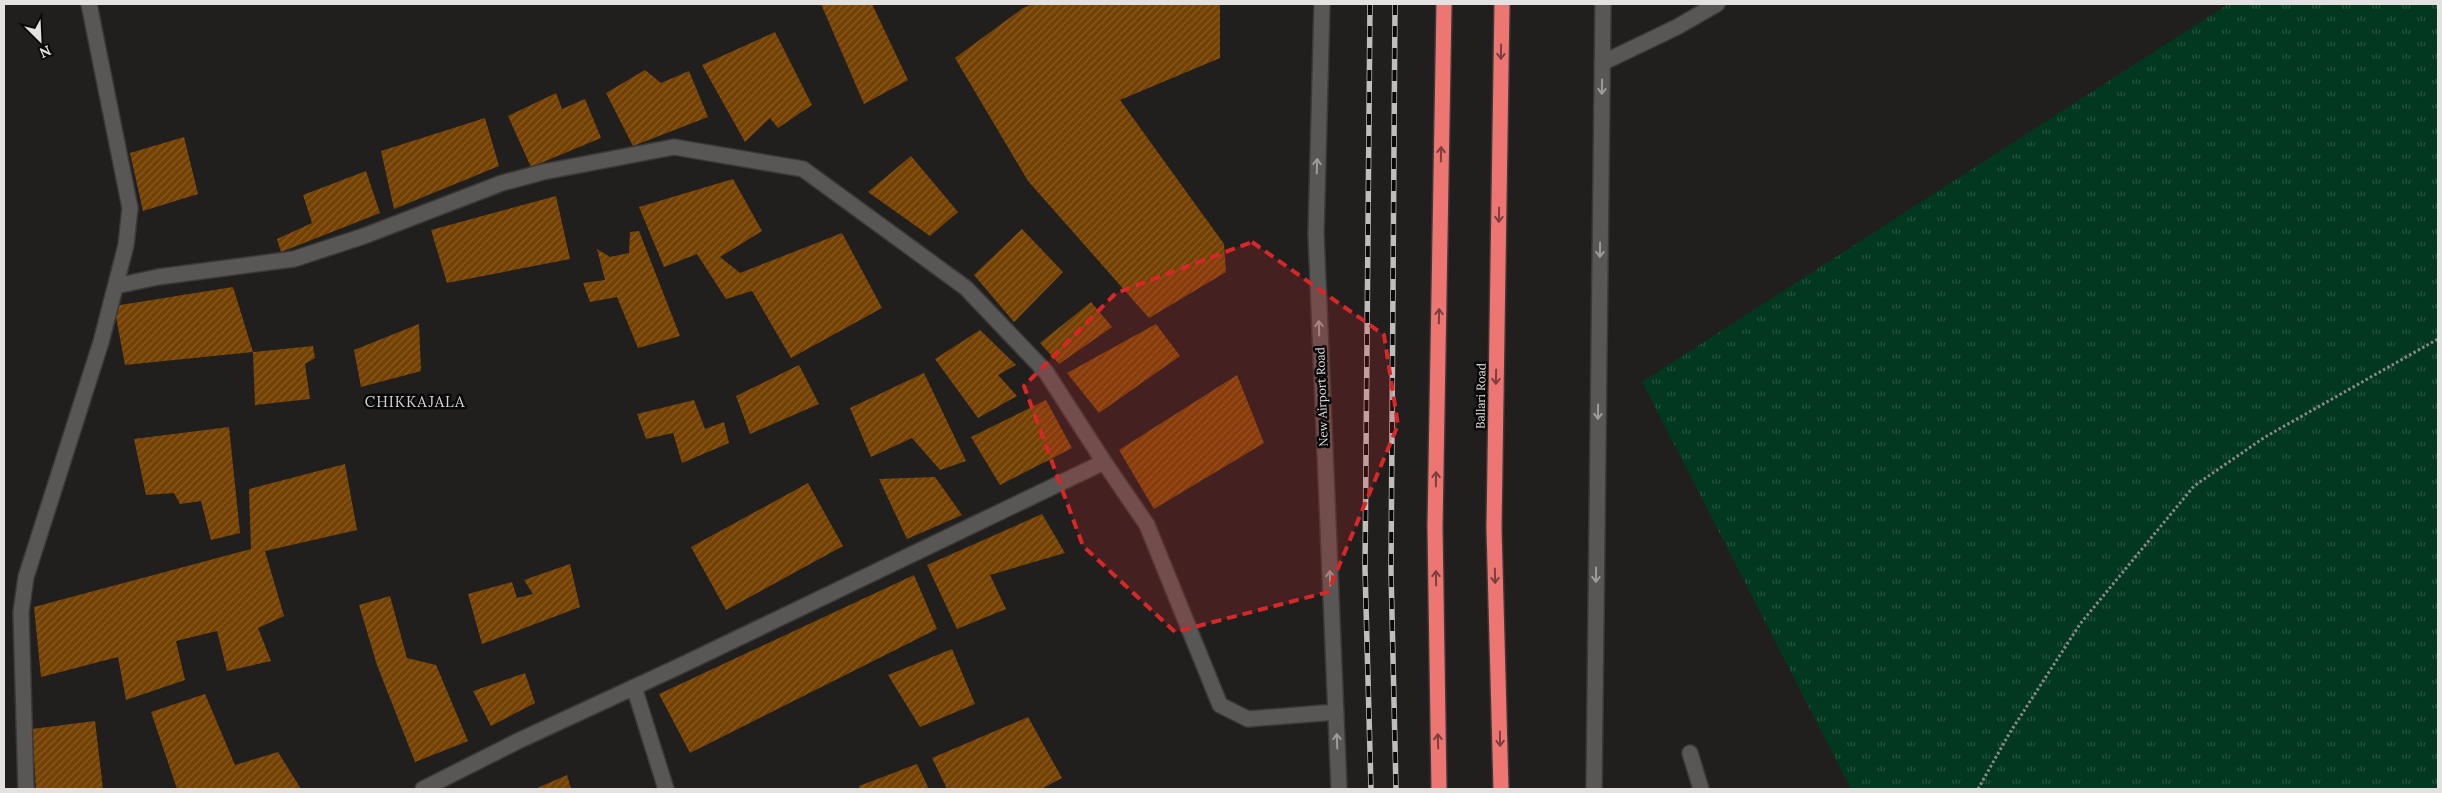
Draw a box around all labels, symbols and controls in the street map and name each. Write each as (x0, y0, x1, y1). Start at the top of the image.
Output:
north arrow (15, 15, 65, 65)
text: N (37, 41, 54, 62)
one-way arrow (1496, 44, 1506, 60)
one-way arrow (1597, 79, 1607, 95)
one-way arrow (1436, 146, 1446, 162)
one-way arrow (1313, 158, 1322, 174)
one-way arrow (1494, 206, 1504, 223)
one-way arrow (1595, 242, 1605, 258)
one-way arrow (1434, 308, 1443, 324)
one-way arrow (1315, 321, 1324, 337)
street label: New Airport Road (1312, 347, 1331, 447)
street label: Ballari Road (1472, 363, 1489, 429)
one-way arrow (1491, 369, 1501, 385)
district label: CHIKKAJALA (365, 392, 465, 411)
one-way arrow (1593, 404, 1603, 420)
one-way arrow (1431, 471, 1441, 487)
one-way arrow (1591, 566, 1601, 583)
one-way arrow (1491, 568, 1500, 584)
one-way arrow (1325, 570, 1335, 586)
one-way arrow (1431, 570, 1441, 586)
one-way arrow (1495, 731, 1504, 747)
one-way arrow (1332, 733, 1341, 749)
one-way arrow (1434, 733, 1443, 749)

